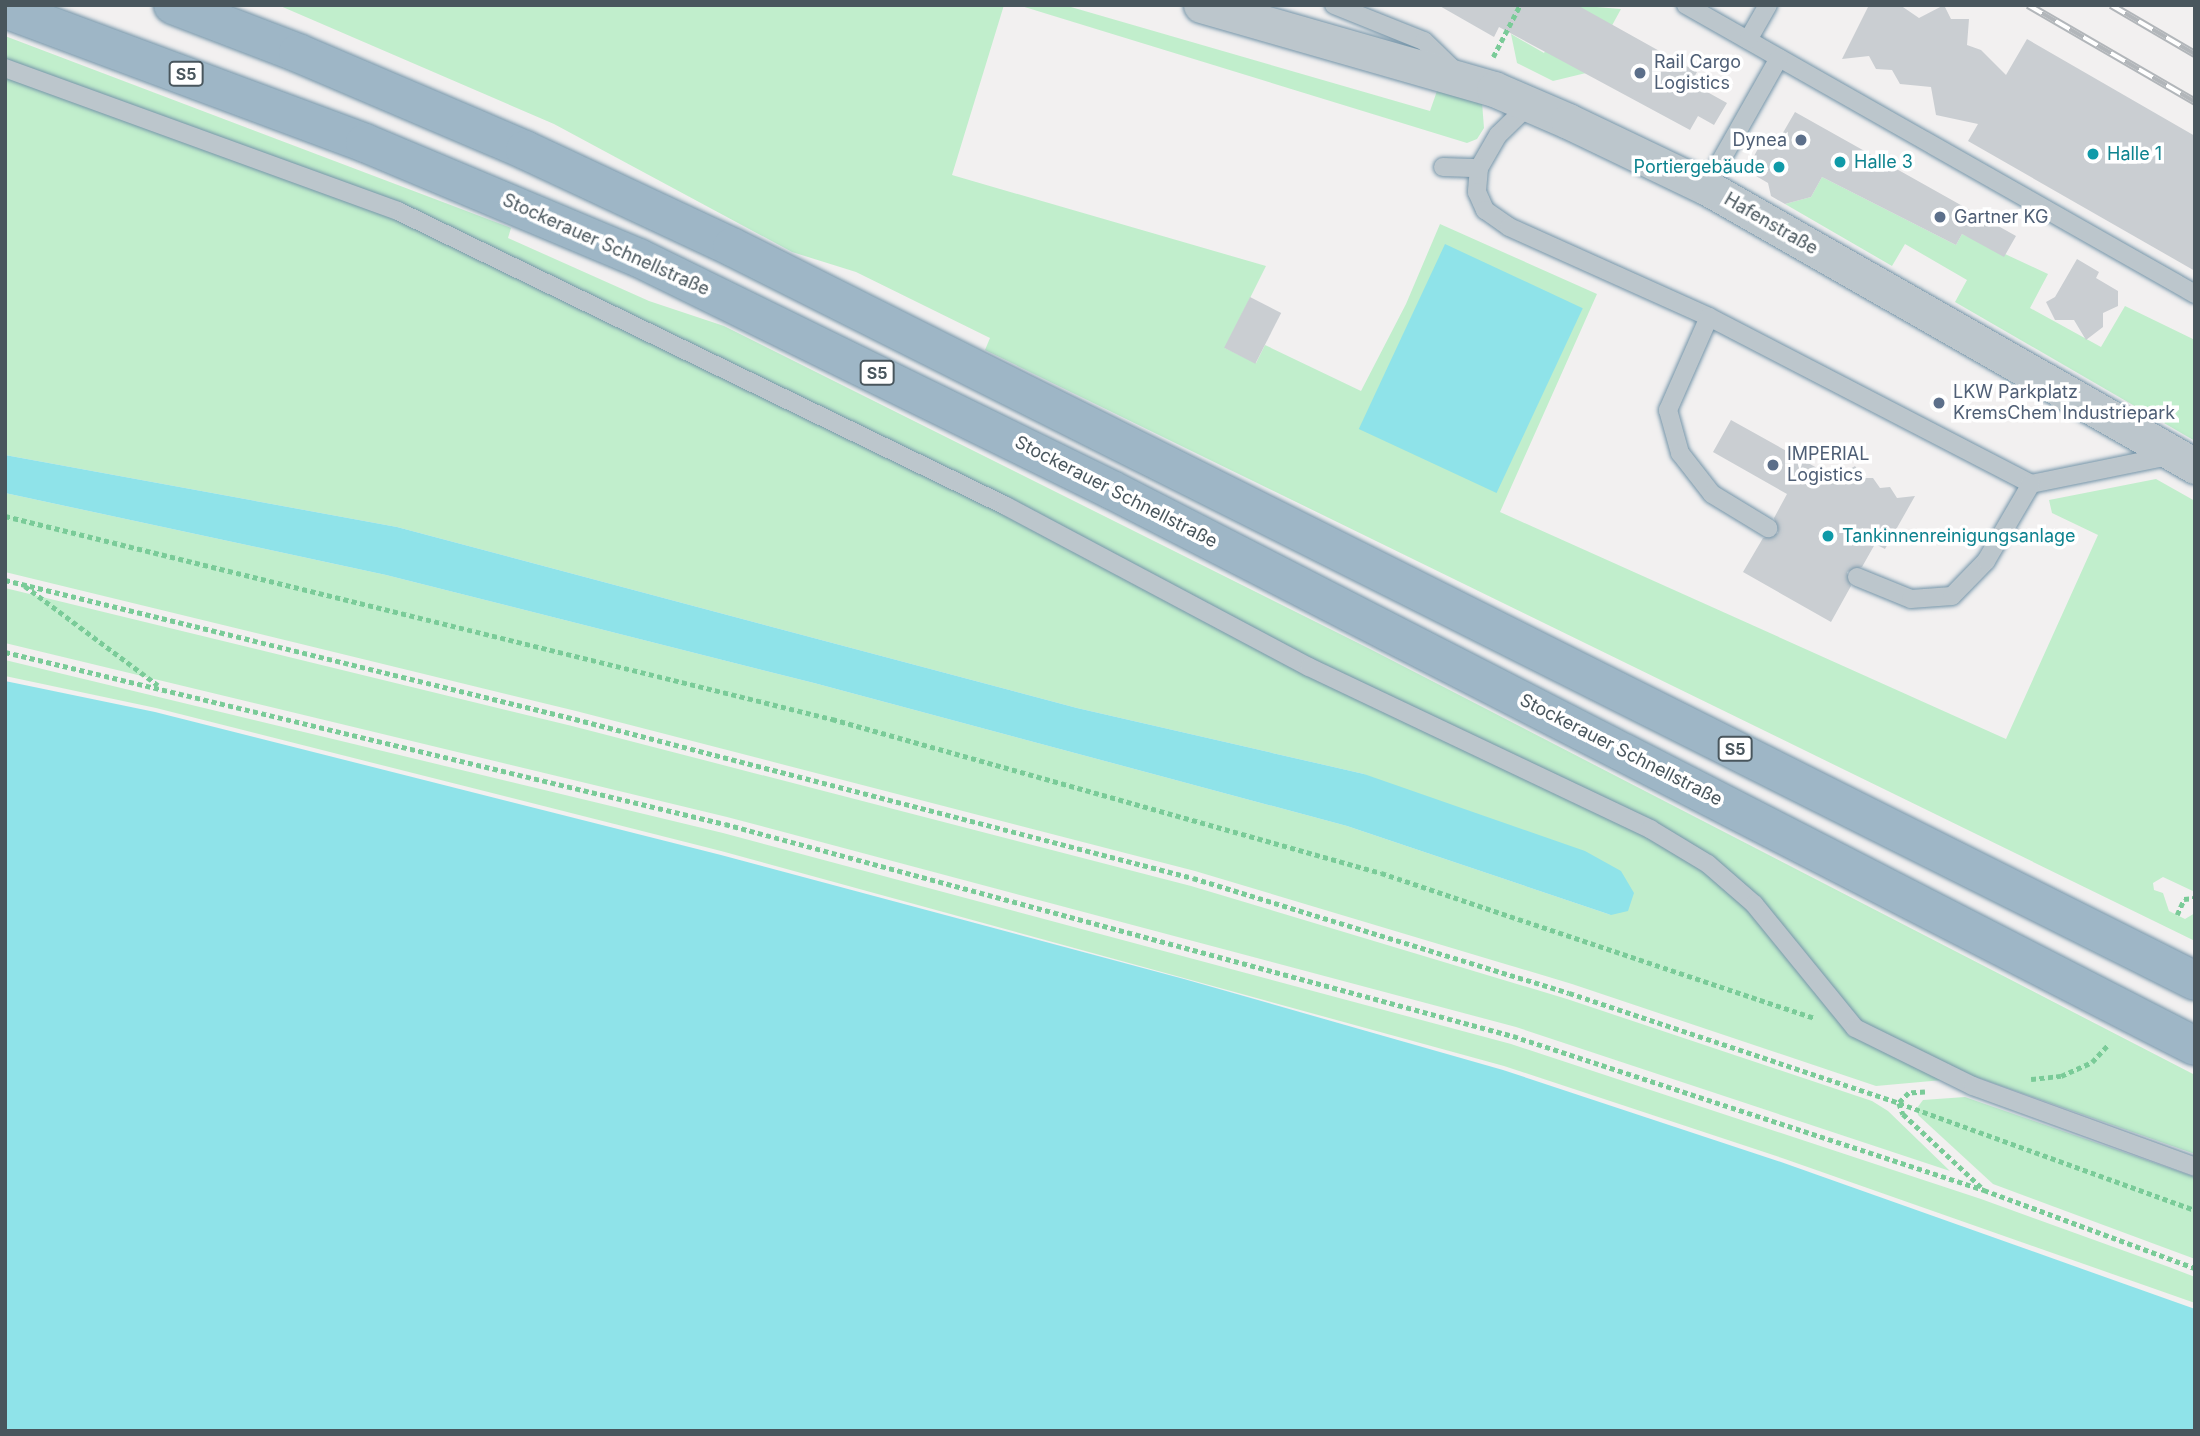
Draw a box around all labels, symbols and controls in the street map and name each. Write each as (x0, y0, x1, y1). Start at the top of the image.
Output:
place label: Rail Cargo Logistics (1654, 52, 1741, 94)
road number: S5 (168, 61, 204, 86)
marker: Rail Cargo Logistics (1632, 65, 1648, 81)
place label: Dynea (1732, 129, 1787, 151)
marker: Dynea (1793, 132, 1809, 148)
place label: Halle 1 (2107, 143, 2162, 165)
marker: Halle 1 (2085, 146, 2101, 162)
place label: Halle 3 (1854, 151, 1913, 173)
marker: Halle 3 (1832, 154, 1848, 170)
place label: Portiergebäude (1634, 156, 1765, 178)
marker: Portiergebäude (1771, 159, 1787, 175)
street label: Hafenstraße (1720, 188, 1822, 260)
street label: Stockerauer Schnellstraße (499, 190, 713, 300)
place label: Gartner KG (1954, 206, 2048, 228)
marker: Gartner KG (1932, 209, 1948, 225)
road number: S5 (860, 360, 894, 386)
place label: LKW Parkplatz KremsChem Industriepark (1953, 382, 2175, 424)
marker: LKW Parkplatz KremsChem Industriepark (1931, 395, 1947, 411)
street label: Stockerauer Schnellstraße (1011, 431, 1221, 553)
place label: IMPERIAL Logistics (1787, 444, 1869, 486)
marker: IMPERIAL Logistics (1765, 457, 1781, 473)
place label: Tankinnenreinigungsanlage (1842, 525, 2076, 547)
marker: Tankinnenreinigungsanlage (1820, 528, 1836, 544)
street label: Stockerauer Schnellstraße (1516, 689, 1726, 811)
road number: S5 (1718, 736, 1752, 762)

